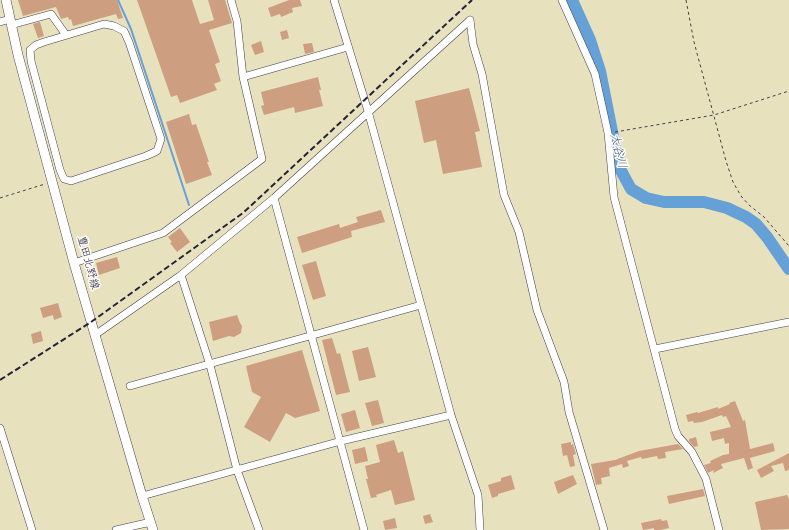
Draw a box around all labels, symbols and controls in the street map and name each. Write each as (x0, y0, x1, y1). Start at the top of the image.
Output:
water label: 大谷川 (606, 132, 628, 170)
street label: 豊田北野線 (74, 235, 100, 291)

